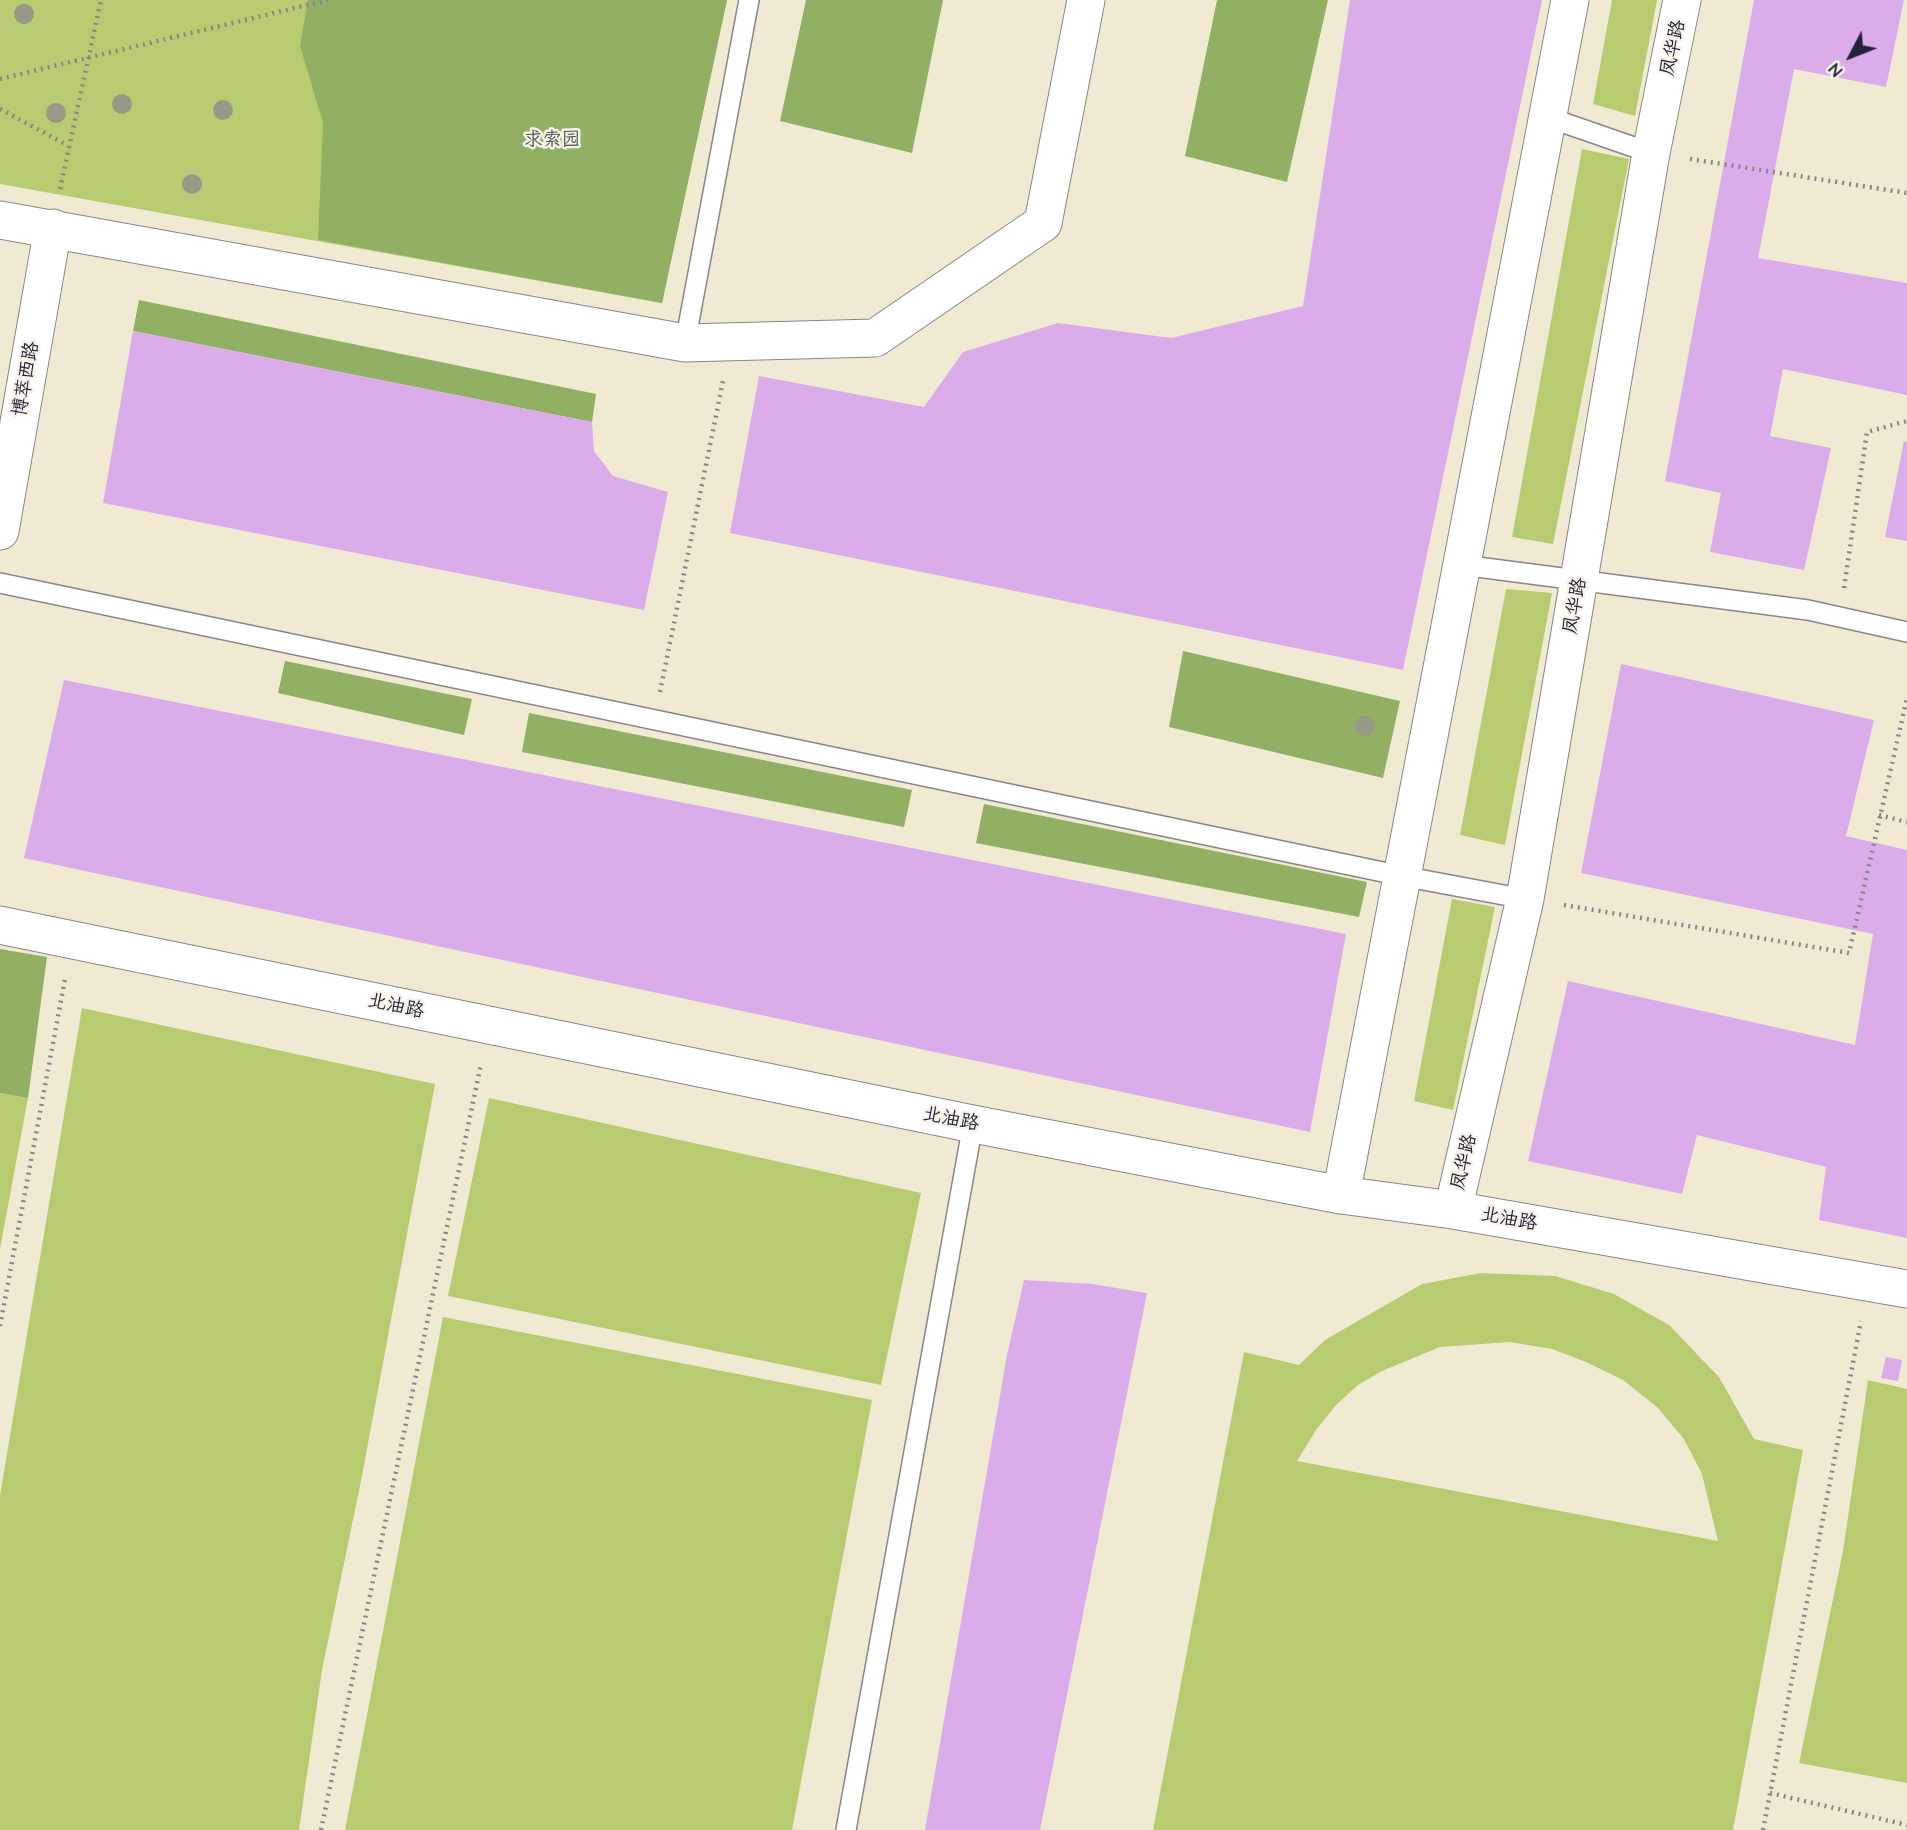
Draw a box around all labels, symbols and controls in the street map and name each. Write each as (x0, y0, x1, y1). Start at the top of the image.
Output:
street label: 凤华路 (1656, 18, 1690, 78)
north arrow (1816, 21, 1886, 91)
text: N (1823, 58, 1848, 82)
park label: 求索园 (524, 129, 580, 151)
street label: 博萃西路 (8, 340, 44, 418)
street label: 凤华路 (1559, 576, 1591, 636)
street label: 北油路 (366, 989, 426, 1023)
street label: 北油路 (921, 1102, 981, 1136)
street label: 凤华路 (1446, 1132, 1482, 1192)
street label: 北油路 (1479, 1203, 1539, 1235)

